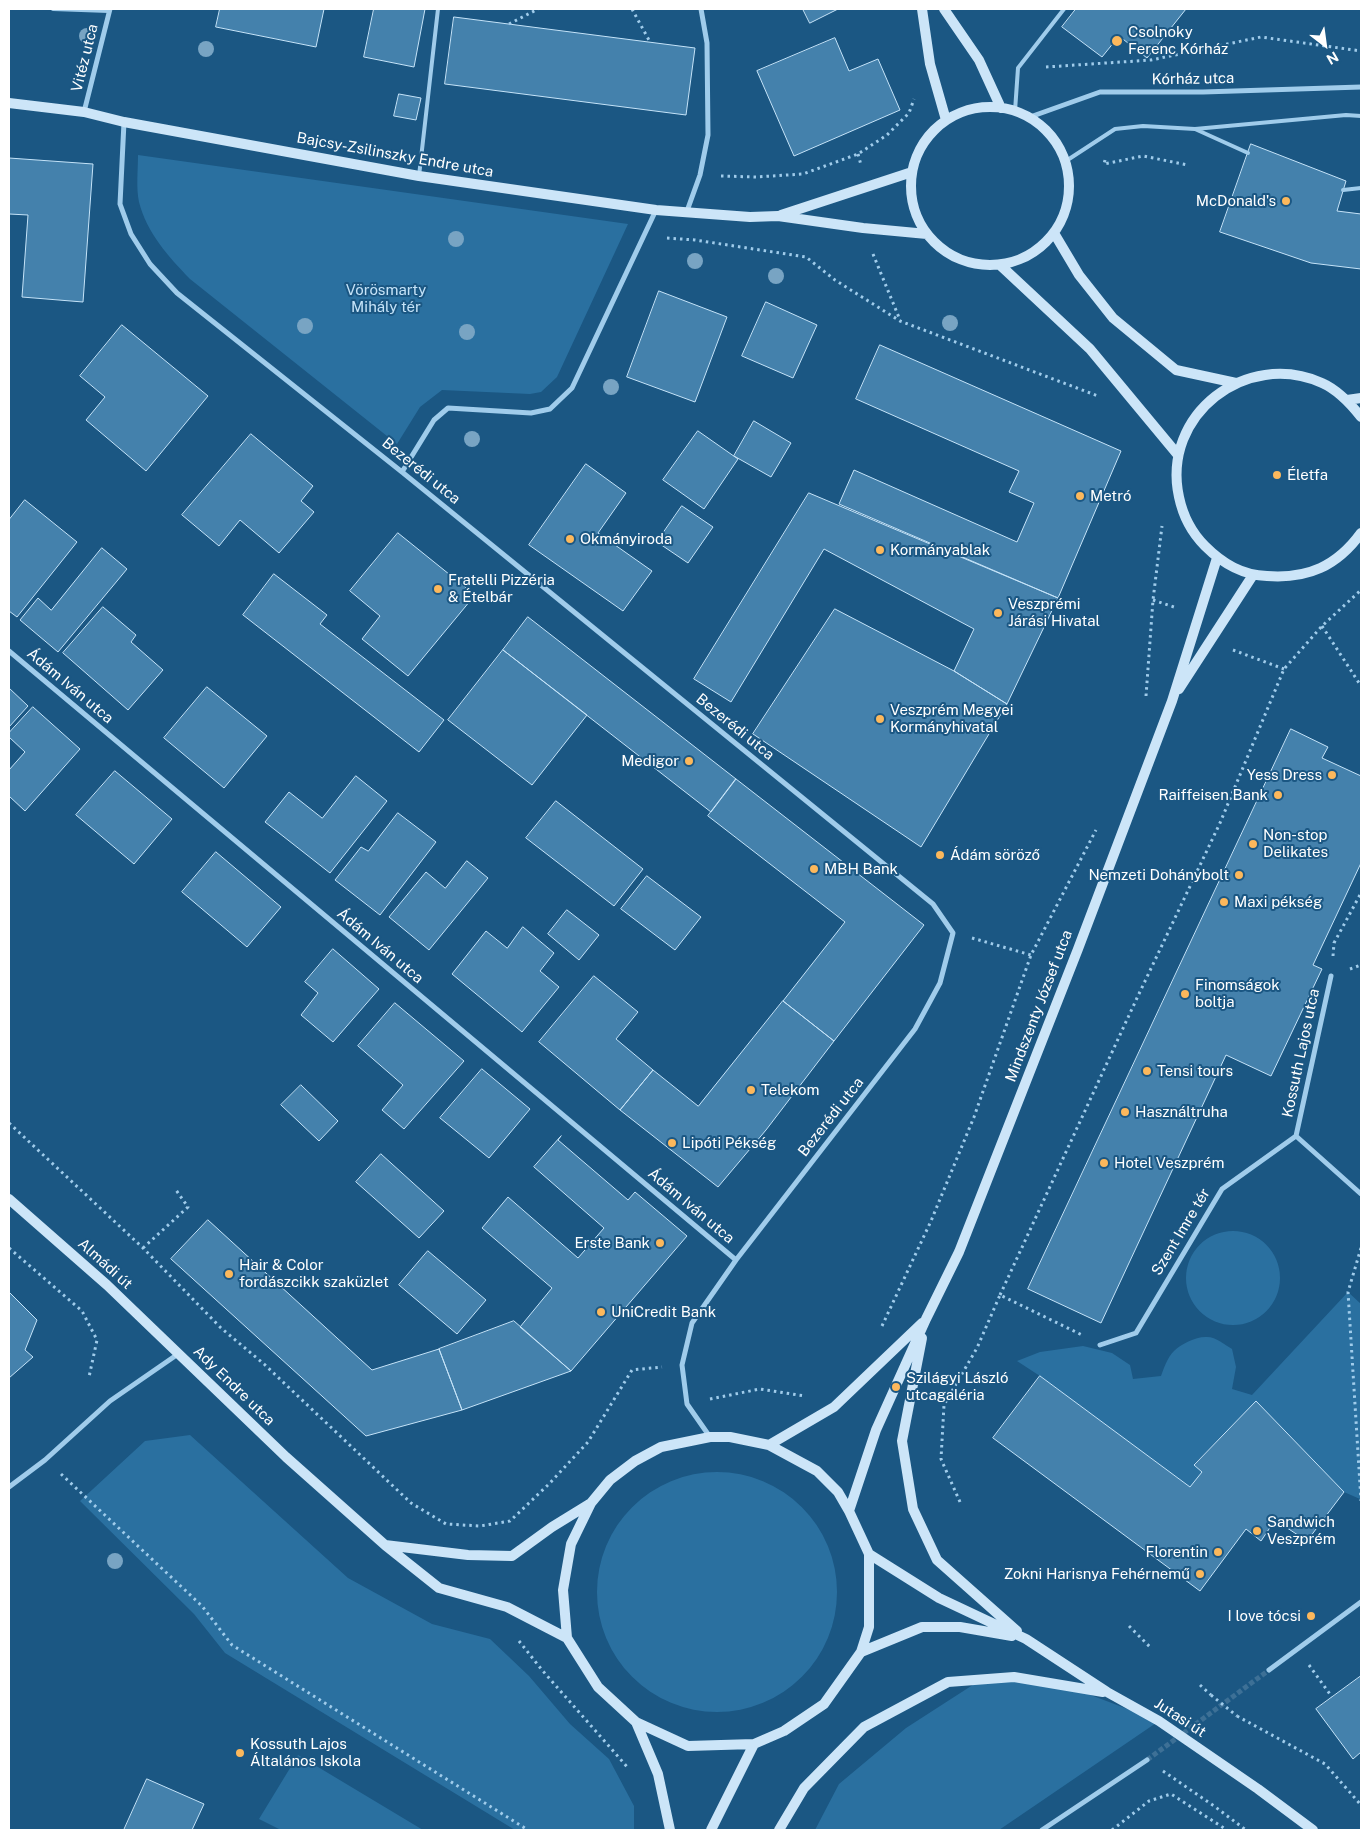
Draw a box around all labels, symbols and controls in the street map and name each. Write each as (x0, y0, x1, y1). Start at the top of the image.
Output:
north arrow (1300, 20, 1350, 70)
street label: Vitéz utca (68, 22, 102, 94)
place label: Csolnoky Ferenc Kórház (1128, 23, 1228, 58)
marker: Csolnoky Ferenc Kórház (1110, 34, 1124, 48)
text: N (1324, 48, 1341, 68)
street label: Kórház utca (1152, 69, 1234, 89)
street label: Bajcsy-Zsilinszky Endre utca (295, 129, 495, 181)
place label: McDonald's (1196, 192, 1276, 210)
marker: McDonald's (1280, 195, 1292, 207)
park label: Vörösmarty Mihály tér (346, 281, 426, 316)
street label: Bezerédi utca (378, 434, 464, 508)
place label: Életfa (1287, 466, 1328, 484)
marker: Életfa (1271, 469, 1283, 481)
place label: Metró (1090, 487, 1131, 505)
marker: Metró (1074, 490, 1086, 502)
place label: Okmányiroda (580, 530, 672, 548)
marker: Okmányiroda (564, 533, 576, 545)
place label: Kormányablak (890, 541, 990, 559)
marker: Kormányablak (874, 544, 886, 556)
place label: Fratelli Pizzéria & Ételbár (448, 571, 555, 606)
marker: Fratelli Pizzéria & Ételbár (432, 583, 444, 595)
place label: Veszprémi Járási Hivatal (1008, 595, 1100, 630)
marker: Veszprémi Járási Hivatal (992, 607, 1004, 619)
street label: Ádám Iván utca (23, 645, 117, 727)
street label: Bezerédi utca (692, 690, 778, 764)
place label: Veszprém Megyei Kormányhivatal (890, 701, 1013, 736)
marker: Veszprém Megyei Kormányhivatal (874, 713, 886, 725)
place label: Medigor (621, 752, 679, 770)
marker: Medigor (683, 755, 695, 767)
place label: Yess Dress (1247, 766, 1322, 784)
marker: Yess Dress (1326, 769, 1338, 781)
place label: Raiffeisen Bank (1159, 786, 1268, 804)
marker: Raiffeisen Bank (1272, 789, 1284, 801)
place label: Non-stop Delikates (1263, 826, 1328, 861)
marker: Non-stop Delikates (1247, 838, 1259, 850)
place label: Ádám söröző (950, 846, 1040, 864)
marker: Ádám söröző (934, 849, 946, 861)
place label: MBH Bank (824, 860, 898, 878)
marker: MBH Bank (808, 863, 820, 875)
place label: Nemzeti Dohánybolt (1088, 866, 1229, 884)
marker: Nemzeti Dohánybolt (1233, 869, 1245, 881)
place label: Maxi pékség (1234, 893, 1322, 911)
marker: Maxi pékség (1218, 896, 1230, 908)
street label: Ádám Iván utca (333, 905, 427, 987)
street label: Mindszenty József utca (1002, 928, 1076, 1084)
place label: Finomságok boltja (1195, 976, 1280, 1011)
street label: Kossuth Lajos utca (1279, 987, 1323, 1119)
marker: Finomságok boltja (1179, 988, 1191, 1000)
place label: Tensi tours (1157, 1062, 1233, 1080)
marker: Tensi tours (1141, 1065, 1153, 1077)
street label: Bezerédi utca (795, 1074, 867, 1160)
place label: Telekom (761, 1081, 820, 1099)
marker: Telekom (745, 1084, 757, 1096)
place label: Használtruha (1135, 1103, 1228, 1121)
marker: Használtruha (1119, 1106, 1131, 1118)
place label: Lipóti Pékség (682, 1134, 776, 1152)
marker: Lipóti Pékség (666, 1137, 678, 1149)
place label: Hotel Veszprém (1114, 1154, 1225, 1172)
marker: Hotel Veszprém (1098, 1157, 1110, 1169)
street label: Ádám Iván utca (644, 1165, 738, 1247)
street label: Szent Imre tér (1148, 1185, 1214, 1279)
place label: Erste Bank (574, 1234, 650, 1252)
street label: Almádi út (74, 1235, 136, 1293)
marker: Erste Bank (654, 1237, 666, 1249)
place label: Hair & Color fordászcikk szaküzlet (239, 1256, 389, 1291)
marker: Hair & Color fordászcikk szaküzlet (223, 1268, 235, 1280)
place label: UniCredit Bank (611, 1303, 716, 1321)
marker: UniCredit Bank (595, 1306, 607, 1318)
street label: Ady Endre utca (189, 1343, 279, 1429)
place label: Szilágyi László utcagaléria (906, 1369, 1008, 1404)
marker: Szilágyi László utcagaléria (890, 1381, 902, 1393)
place label: Sandwich Veszprém (1267, 1513, 1336, 1548)
marker: Sandwich Veszprém (1251, 1525, 1263, 1537)
place label: Florentin (1146, 1543, 1208, 1561)
marker: Florentin (1212, 1546, 1224, 1558)
place label: Zokni Harisnya Fehérnemű (1004, 1565, 1190, 1583)
marker: Zokni Harisnya Fehérnemű (1194, 1568, 1206, 1580)
place label: I love tócsi (1228, 1607, 1301, 1625)
marker: I love tócsi (1305, 1610, 1317, 1622)
street label: Jutasi út (1151, 1695, 1209, 1741)
place label: Kossuth Lajos Általános Iskola (250, 1735, 361, 1770)
marker: Kossuth Lajos Általános Iskola (234, 1747, 246, 1759)

